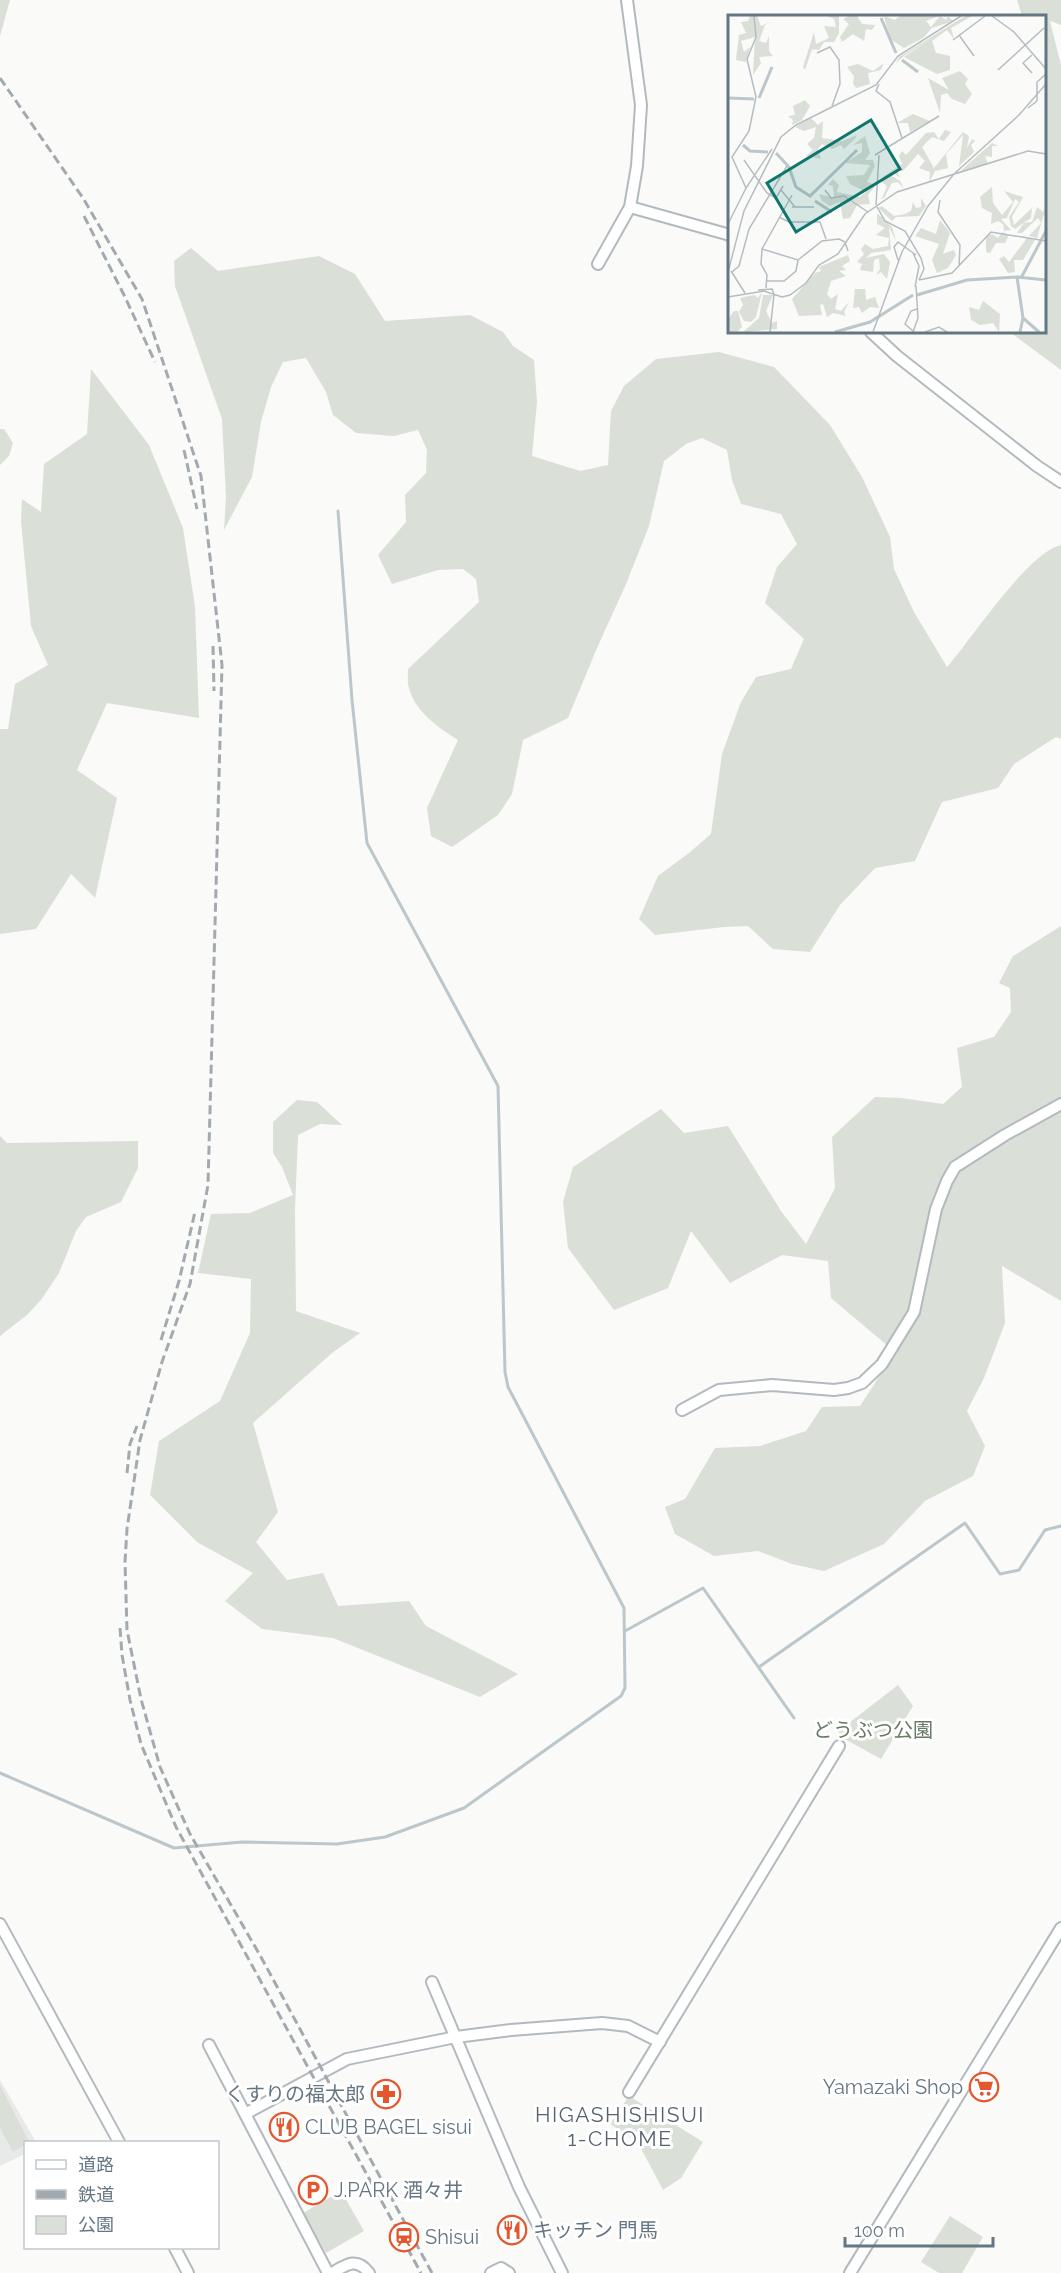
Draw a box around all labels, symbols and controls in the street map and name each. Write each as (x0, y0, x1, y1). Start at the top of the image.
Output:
inset map (728, 15, 1046, 333)
park label: どうぶつ公園 (813, 1718, 933, 1742)
supermarket icon: Yamazaki Shop (968, 2071, 1000, 2103)
place label: Yamazaki Shop (823, 2075, 963, 2099)
pharmacy icon: くすりの福太郎 (370, 2078, 402, 2110)
place label: くすりの福太郎 (225, 2082, 365, 2106)
district label: HIGASHISHISUI 1-CHOME (535, 2102, 705, 2151)
restaurant icon: CLUB BAGEL sisui (268, 2111, 300, 2143)
place label: CLUB BAGEL sisui (305, 2115, 472, 2139)
legend (24, 2141, 219, 2249)
text: 道路 (78, 2154, 114, 2175)
parking icon: J.PARK 酒々井 (297, 2174, 329, 2206)
place label: J.PARK 酒々井 (334, 2178, 463, 2202)
text: 鉄道 (78, 2184, 114, 2205)
scale bar (845, 2210, 994, 2248)
text: 公園 (78, 2214, 114, 2235)
restaurant icon: キッチン 門馬 (496, 2214, 528, 2246)
place label: キッチン 門馬 (533, 2218, 658, 2242)
text: 100 m (854, 2220, 905, 2241)
station icon: Shisui (388, 2221, 420, 2253)
place label: Shisui (425, 2225, 479, 2249)

